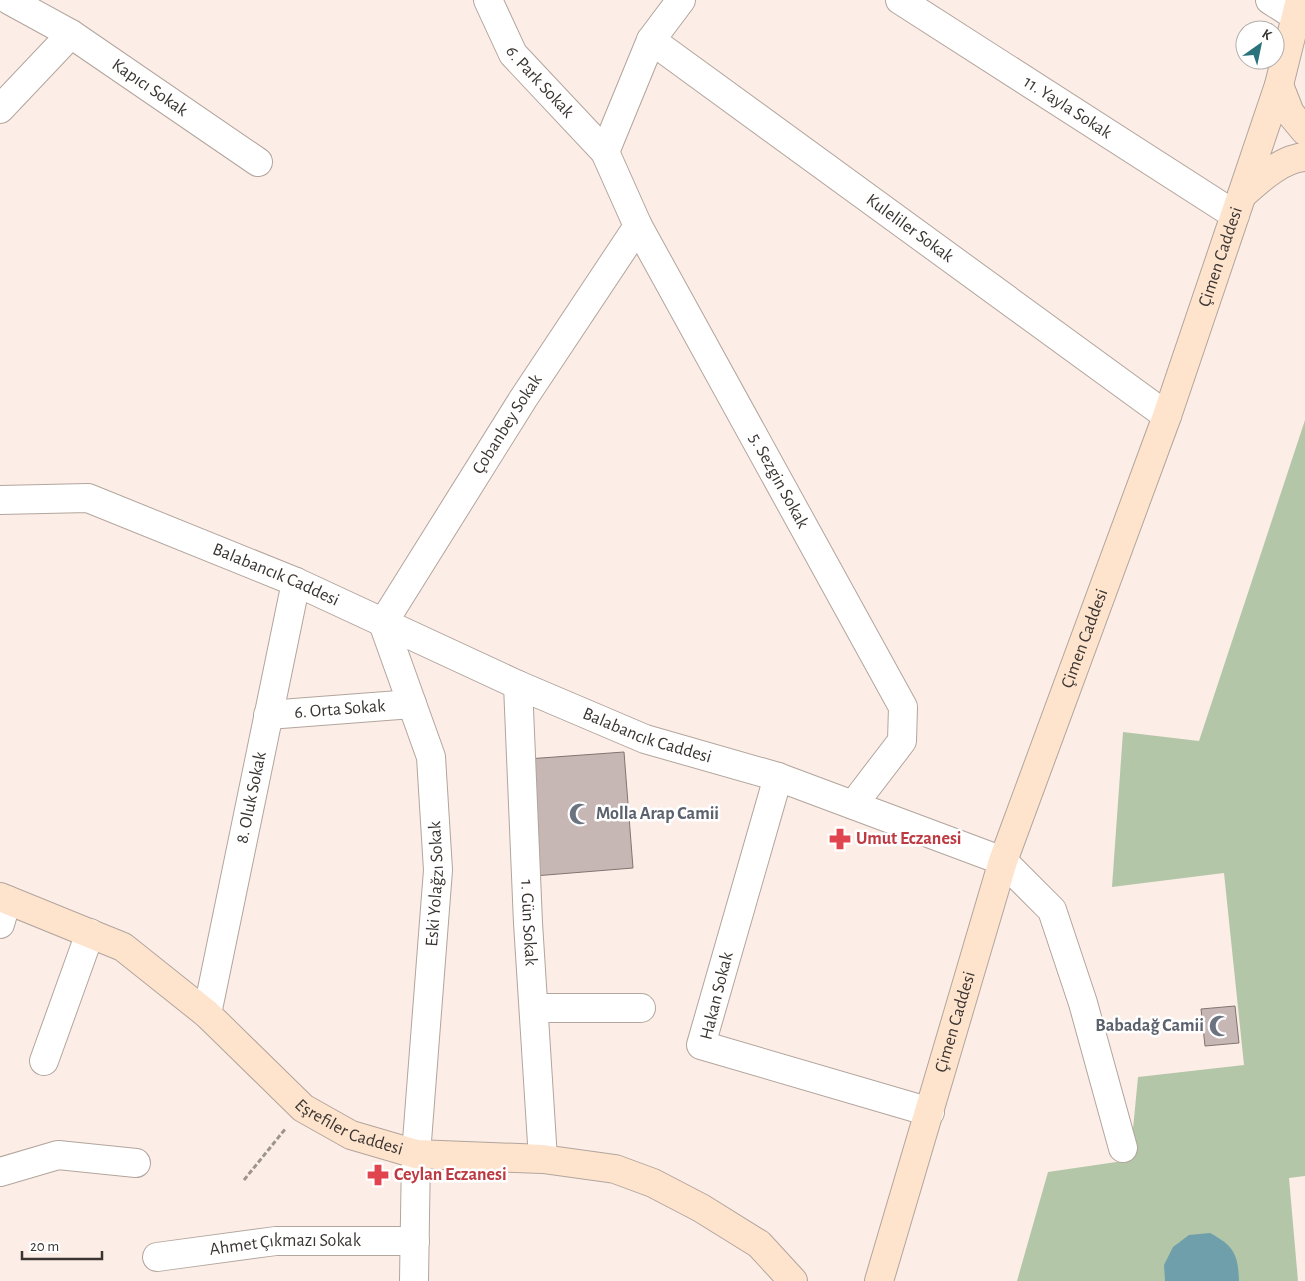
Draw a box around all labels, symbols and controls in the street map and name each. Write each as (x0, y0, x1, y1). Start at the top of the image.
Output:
north arrow (1235, 20, 1285, 70)
text: K (1259, 27, 1274, 43)
street label: 6. Park Sokak (502, 44, 578, 122)
street label: Kapıcı Sokak (109, 56, 191, 120)
street label: 11. Yayla Sokak (1020, 73, 1115, 143)
street label: Kuleliler Sokak (863, 191, 957, 267)
street label: Çimen Caddesi (1196, 205, 1246, 309)
street label: Çobanbey Sokak (469, 370, 546, 477)
street label: 5. Sezgin Sokak (745, 430, 812, 532)
street label: Balabancık Caddesi (210, 540, 342, 610)
street label: Çimen Caddesi (1058, 586, 1111, 691)
street label: 6. Orta Sokak (294, 697, 387, 722)
street label: Balabancık Caddesi (580, 705, 714, 767)
street label: 8. Oluk Sokak (233, 749, 270, 845)
mosque icon: Molla Arap Camii (567, 801, 593, 827)
place label: Molla Arap Camii (596, 805, 719, 823)
street label: Eski Yolağzı Sokak (423, 820, 447, 947)
pharmacy icon: Umut Eczanesi (827, 826, 853, 852)
place label: Umut Eczanesi (856, 830, 962, 848)
street label: 1. Gün Sokak (517, 879, 540, 967)
street label: Hakan Sokak (697, 949, 737, 1042)
street label: Çimen Caddesi (932, 969, 979, 1075)
mosque icon: Babadağ Camii (1207, 1013, 1233, 1039)
place label: Babadağ Camii (1095, 1017, 1204, 1035)
street label: Eşrefiler Caddesi (291, 1096, 405, 1159)
pharmacy icon: Ceylan Eczanesi (365, 1162, 391, 1188)
place label: Ceylan Eczanesi (394, 1166, 507, 1184)
scale bar (22, 1228, 102, 1260)
street label: Ahmet Çıkmazı Sokak (208, 1232, 362, 1259)
text: 20 m (30, 1239, 59, 1254)

